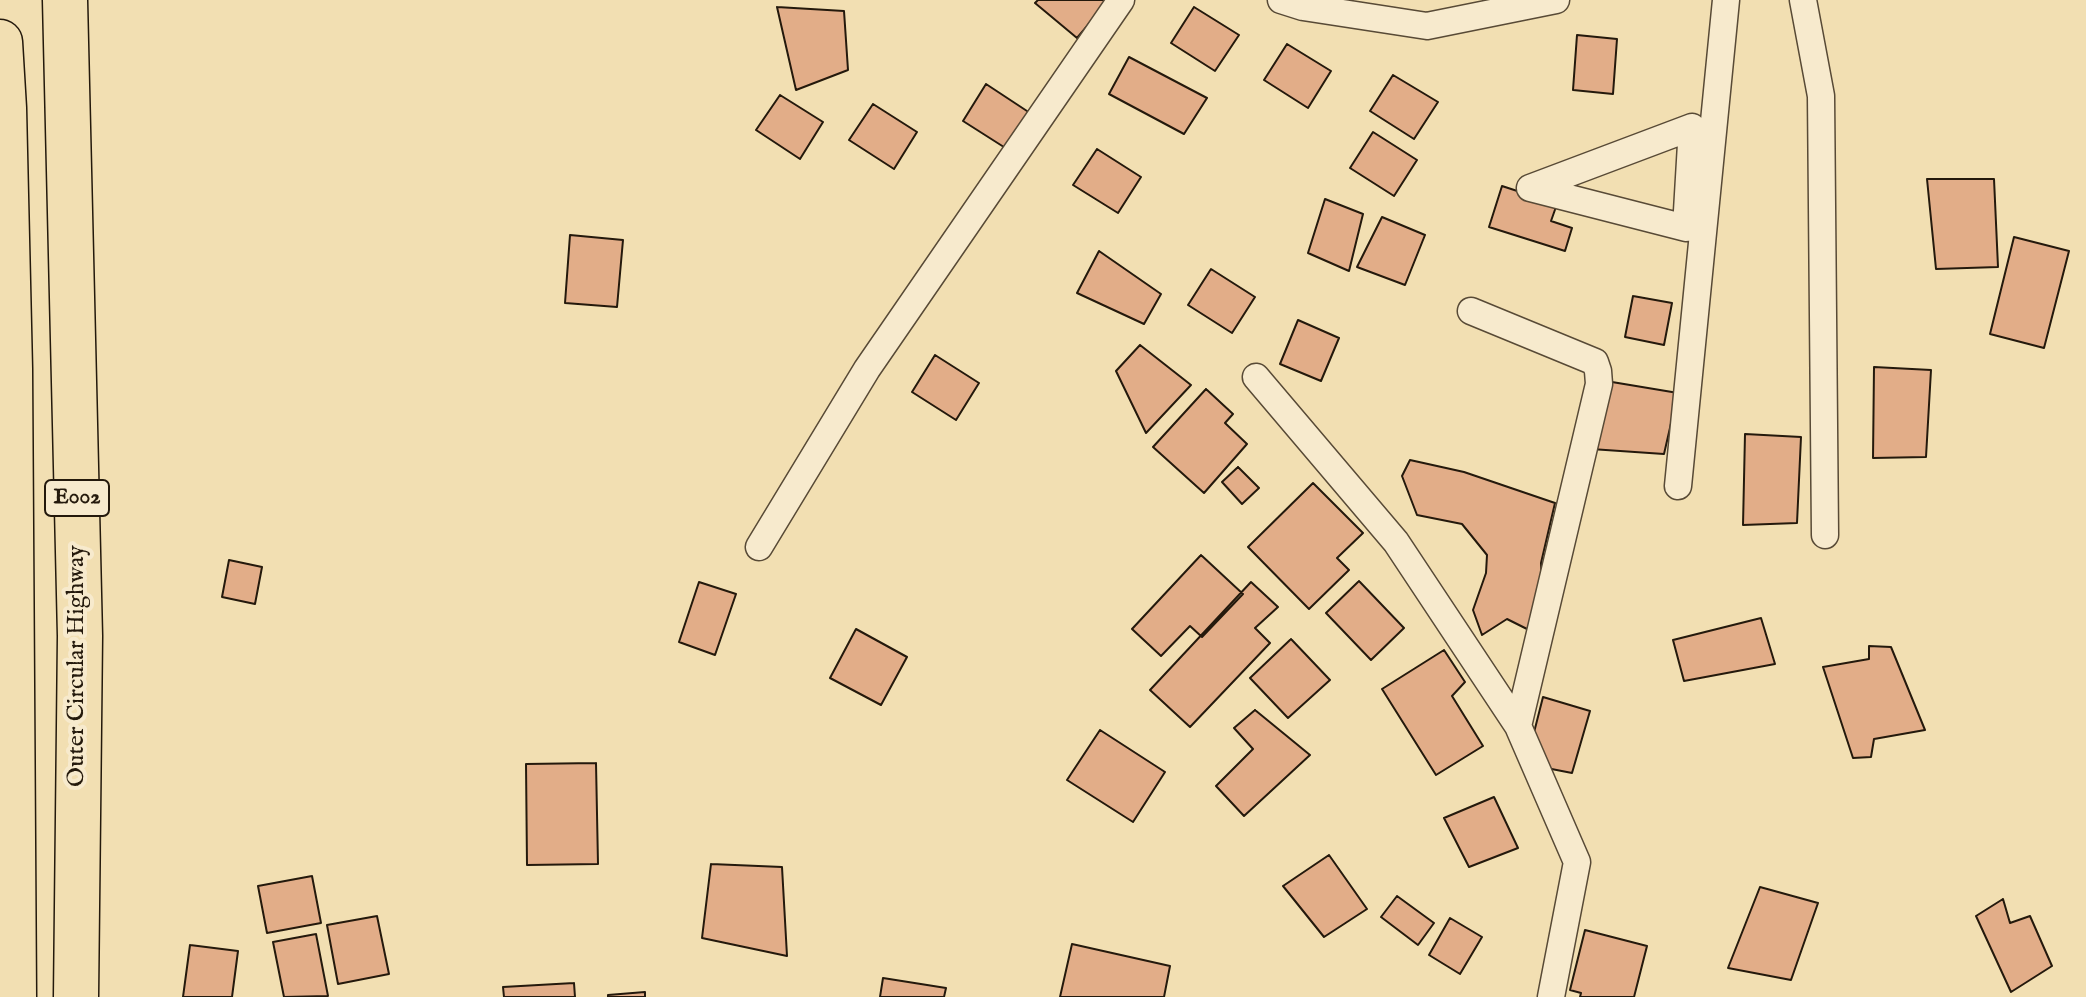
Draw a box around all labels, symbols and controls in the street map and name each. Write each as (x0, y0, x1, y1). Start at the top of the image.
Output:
road number: E002 (45, 480, 109, 516)
street label: Outer Circular Highway (64, 545, 92, 787)

